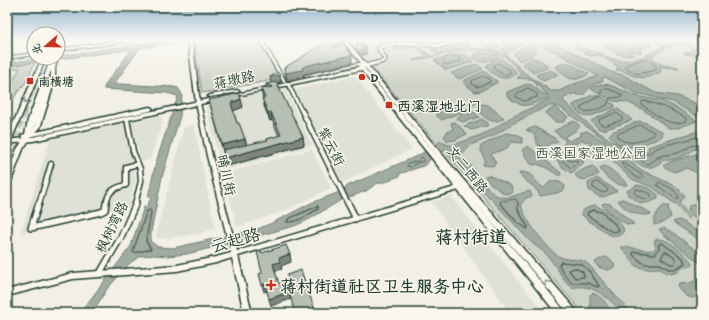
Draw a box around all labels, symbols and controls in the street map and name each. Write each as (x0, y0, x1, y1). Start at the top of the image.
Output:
north arrow (26, 26, 66, 66)
text: 北 (27, 42, 45, 57)
street label: 蒋墩路 (211, 65, 257, 93)
place label: D (370, 69, 379, 85)
marker: D (357, 72, 367, 82)
place label: 南横塘 (38, 73, 74, 89)
marker: 南横塘 (25, 76, 35, 86)
one-way arrow (23, 95, 31, 103)
place label: 西溪湿地北门 (397, 96, 481, 115)
marker: 西溪湿地北门 (384, 100, 394, 110)
street label: 紫云街 (314, 123, 350, 169)
street label: 文二西路 (443, 141, 493, 197)
park label: 西溪国家湿地公园 (535, 143, 647, 162)
street label: 晴川街 (213, 152, 241, 198)
street label: 枫树湾路 (90, 198, 132, 256)
street label: 云起路 (207, 221, 263, 257)
district label: 蒋村街道 (435, 224, 507, 248)
place label: 蒋村街道社区卫生服务中心 (280, 274, 484, 296)
marker: 蒋村街道社区卫生服务中心 (265, 279, 277, 291)
one-way arrow (545, 281, 552, 288)

